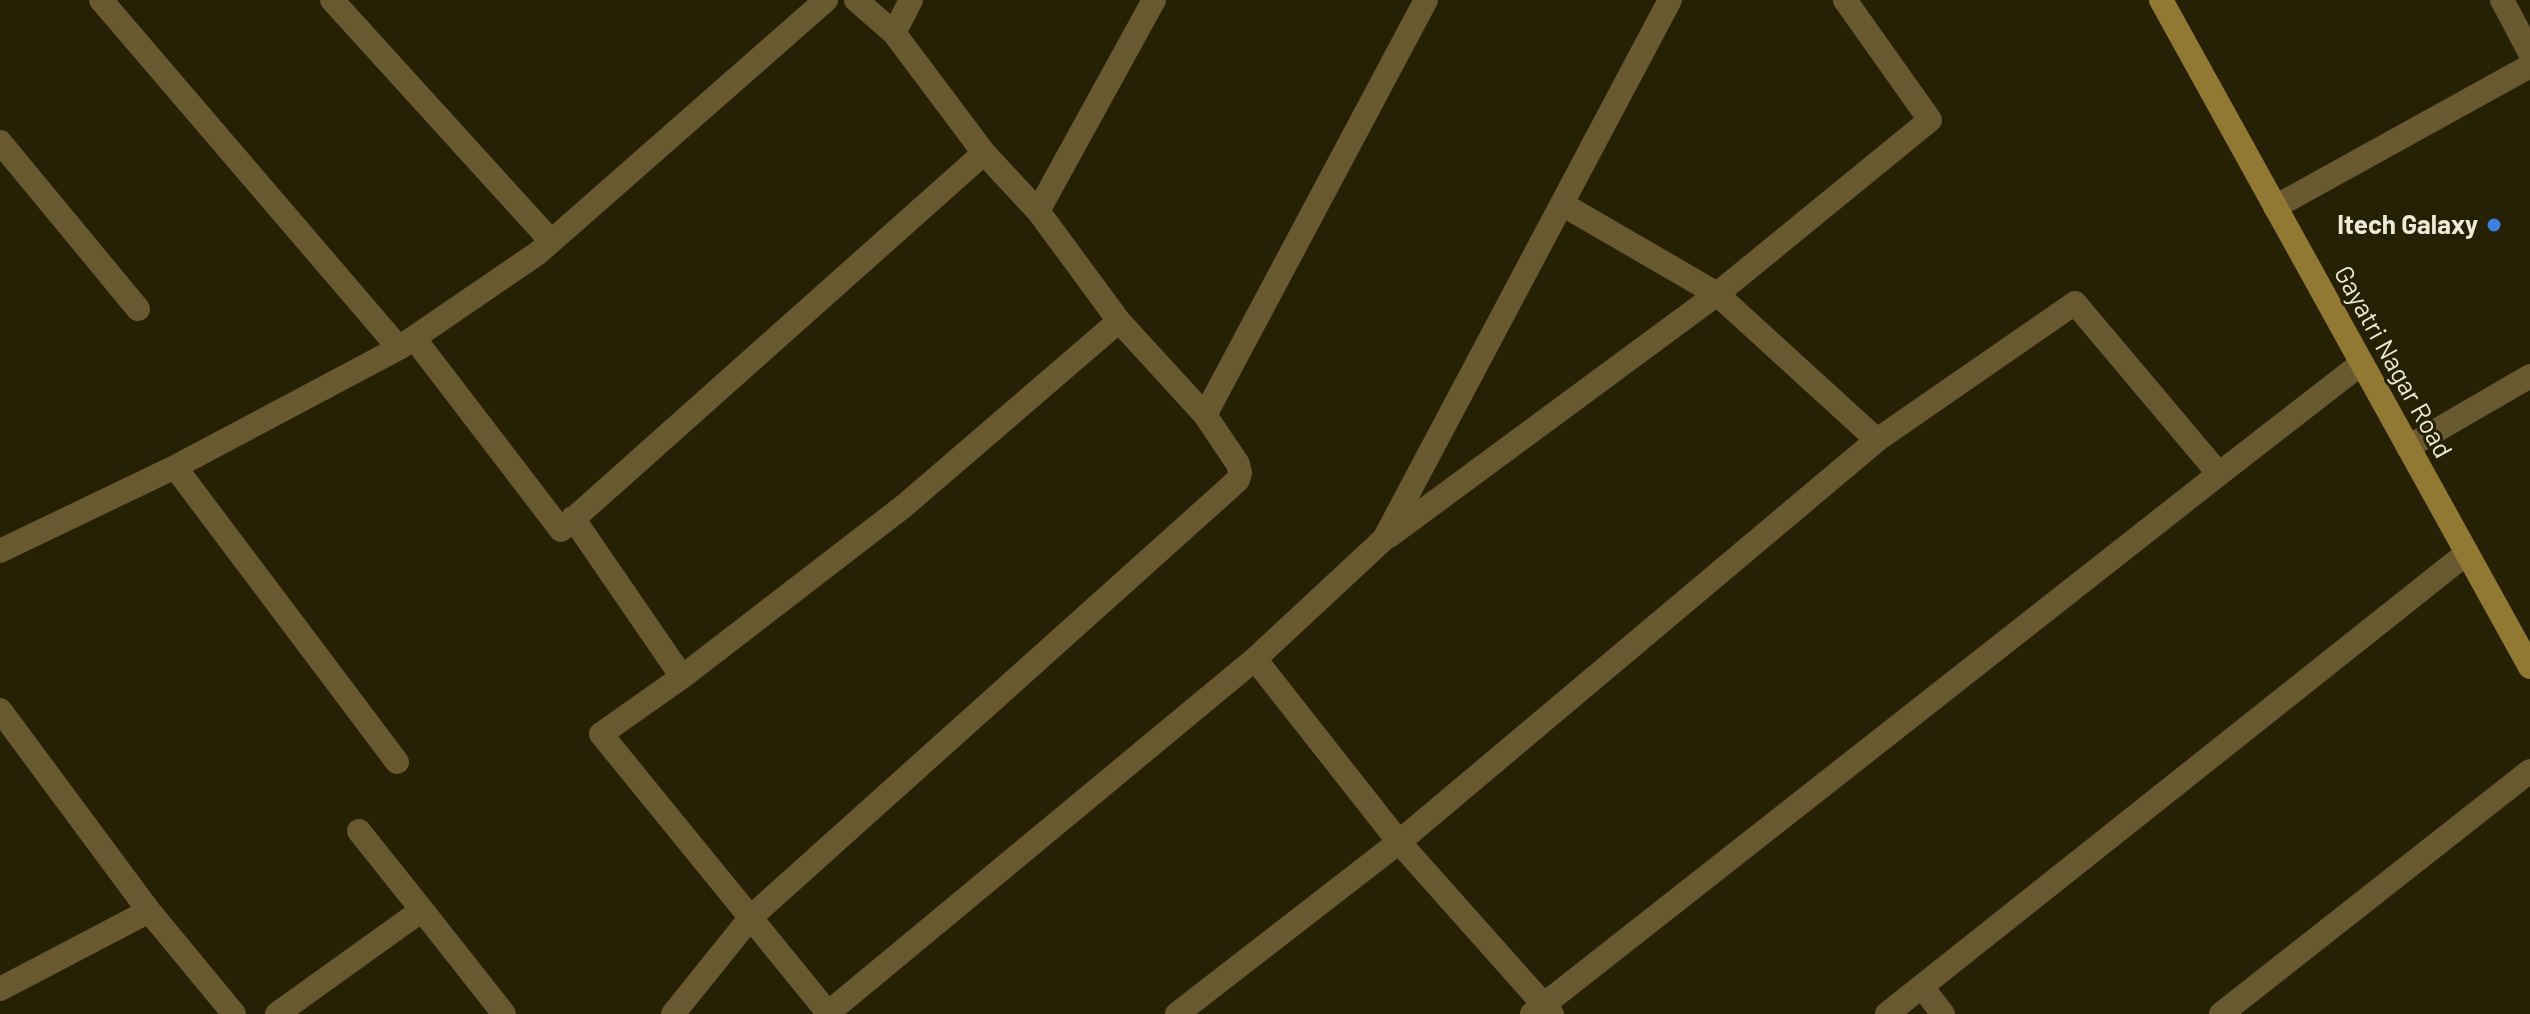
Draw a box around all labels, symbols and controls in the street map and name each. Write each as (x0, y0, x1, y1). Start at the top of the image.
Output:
place label: Itech Galaxy (2337, 209, 2478, 241)
marker: Itech Galaxy (2485, 216, 2503, 234)
street label: Gayatri Nagar Road (2327, 261, 2459, 463)

